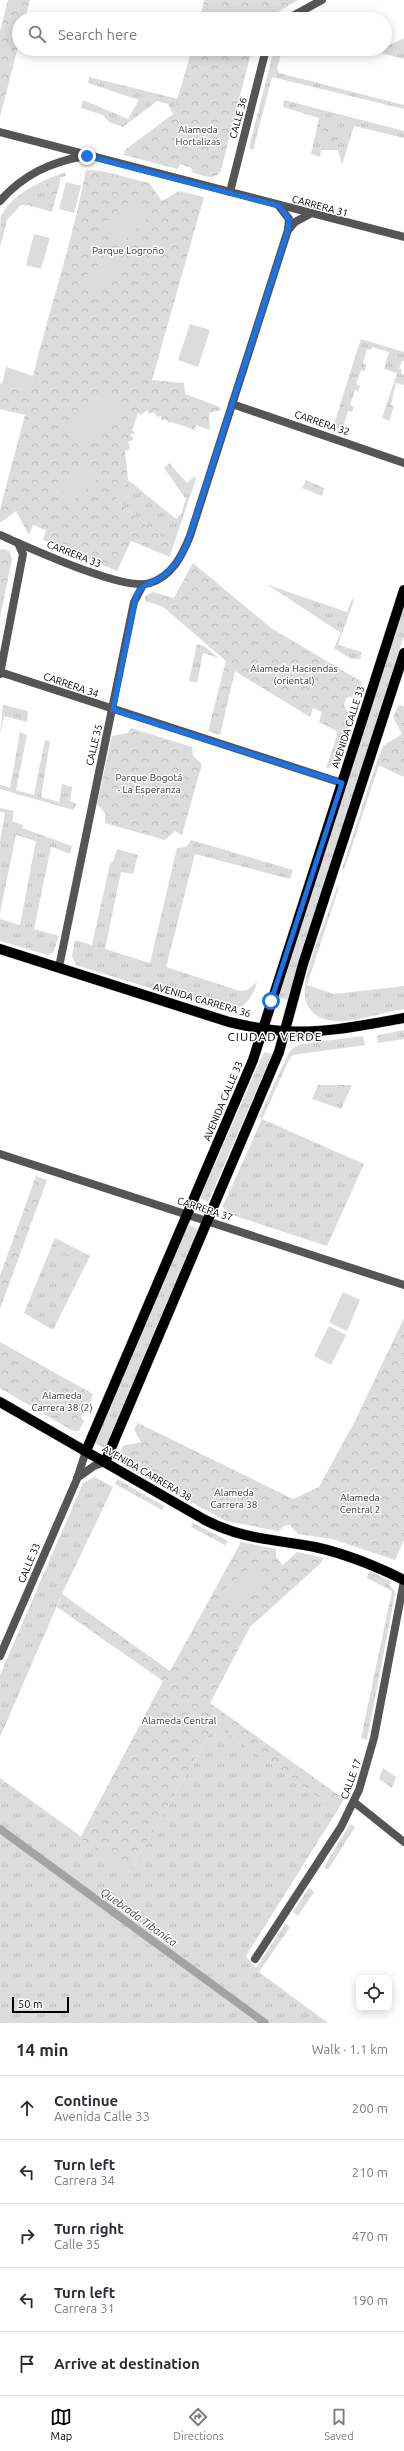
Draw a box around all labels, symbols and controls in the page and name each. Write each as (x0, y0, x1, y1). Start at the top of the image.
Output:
search box (12, 12, 392, 56)
icon: search (26, 23, 48, 45)
text: Search here (58, 26, 137, 43)
street label: CALLE 36 (227, 96, 249, 140)
park label: Alameda Hortalizas (176, 124, 220, 147)
route end (78, 147, 96, 165)
street label: CARRERA 31 (291, 193, 349, 219)
park label: Parque Logroño (92, 245, 164, 256)
street label: CARRERA 32 (293, 408, 351, 438)
street label: CARRERA 33 (45, 539, 103, 569)
park label: Alameda Haciendas (oriental) (250, 663, 338, 686)
street label: CARRERA 34 (42, 670, 100, 700)
street label: AVENIDA CALLE 33 (330, 685, 366, 769)
street label: CALLE 35 (84, 723, 104, 767)
park label: Parque Bogotá - La Esperanza (115, 772, 183, 795)
street label: AVENIDA CARRERA 36 (152, 981, 252, 1019)
route start (262, 992, 280, 1010)
district label: CIUDAD VERDE (227, 1030, 323, 1043)
street label: AVENIDA CALLE 33 (201, 1059, 245, 1143)
street label: CARRERA 37 (176, 1195, 234, 1223)
park label: Alameda Carrera 38 (2) (31, 1390, 93, 1413)
street label: AVENIDA CARRERA 38 (101, 1443, 194, 1503)
park label: Alameda Carrera 38 (211, 1487, 258, 1510)
park label: Alameda Central 2 (340, 1492, 380, 1515)
street label: CALLE 33 (16, 1541, 42, 1585)
park label: Alameda Central (142, 1715, 217, 1726)
street label: CALLE 17 (339, 1757, 363, 1801)
water label: Quebrada Tibaníca (99, 1885, 179, 1949)
map controls (356, 1975, 392, 2011)
button: locate (356, 1975, 392, 2011)
scale bar (12, 1995, 69, 2014)
text: 50 m (18, 1998, 42, 2010)
text: 14 min (16, 2040, 69, 2059)
text: Walk · 1.1 km (312, 2042, 388, 2056)
text: Continue (54, 2092, 118, 2109)
icon: ahead (16, 2097, 38, 2119)
text: 200 m (352, 2101, 388, 2115)
text: Avenida Calle 33 (54, 2109, 150, 2123)
text: Turn left (54, 2156, 115, 2173)
icon: left (16, 2161, 38, 2183)
text: 210 m (352, 2165, 388, 2179)
text: Carrera 34 (54, 2173, 115, 2187)
text: Turn right (54, 2220, 124, 2237)
icon: right (16, 2225, 38, 2247)
text: 470 m (352, 2229, 388, 2243)
text: Calle 35 (54, 2237, 100, 2251)
text: Turn left (54, 2284, 115, 2301)
icon: left (16, 2289, 38, 2311)
text: 190 m (352, 2293, 388, 2307)
text: Carrera 31 (54, 2301, 115, 2315)
icon: arrive (16, 2353, 38, 2375)
text: Arrive at destination (54, 2355, 200, 2372)
tab: Map (50, 2406, 72, 2442)
tab: Directions (173, 2406, 224, 2442)
tab: Saved (324, 2406, 354, 2442)

